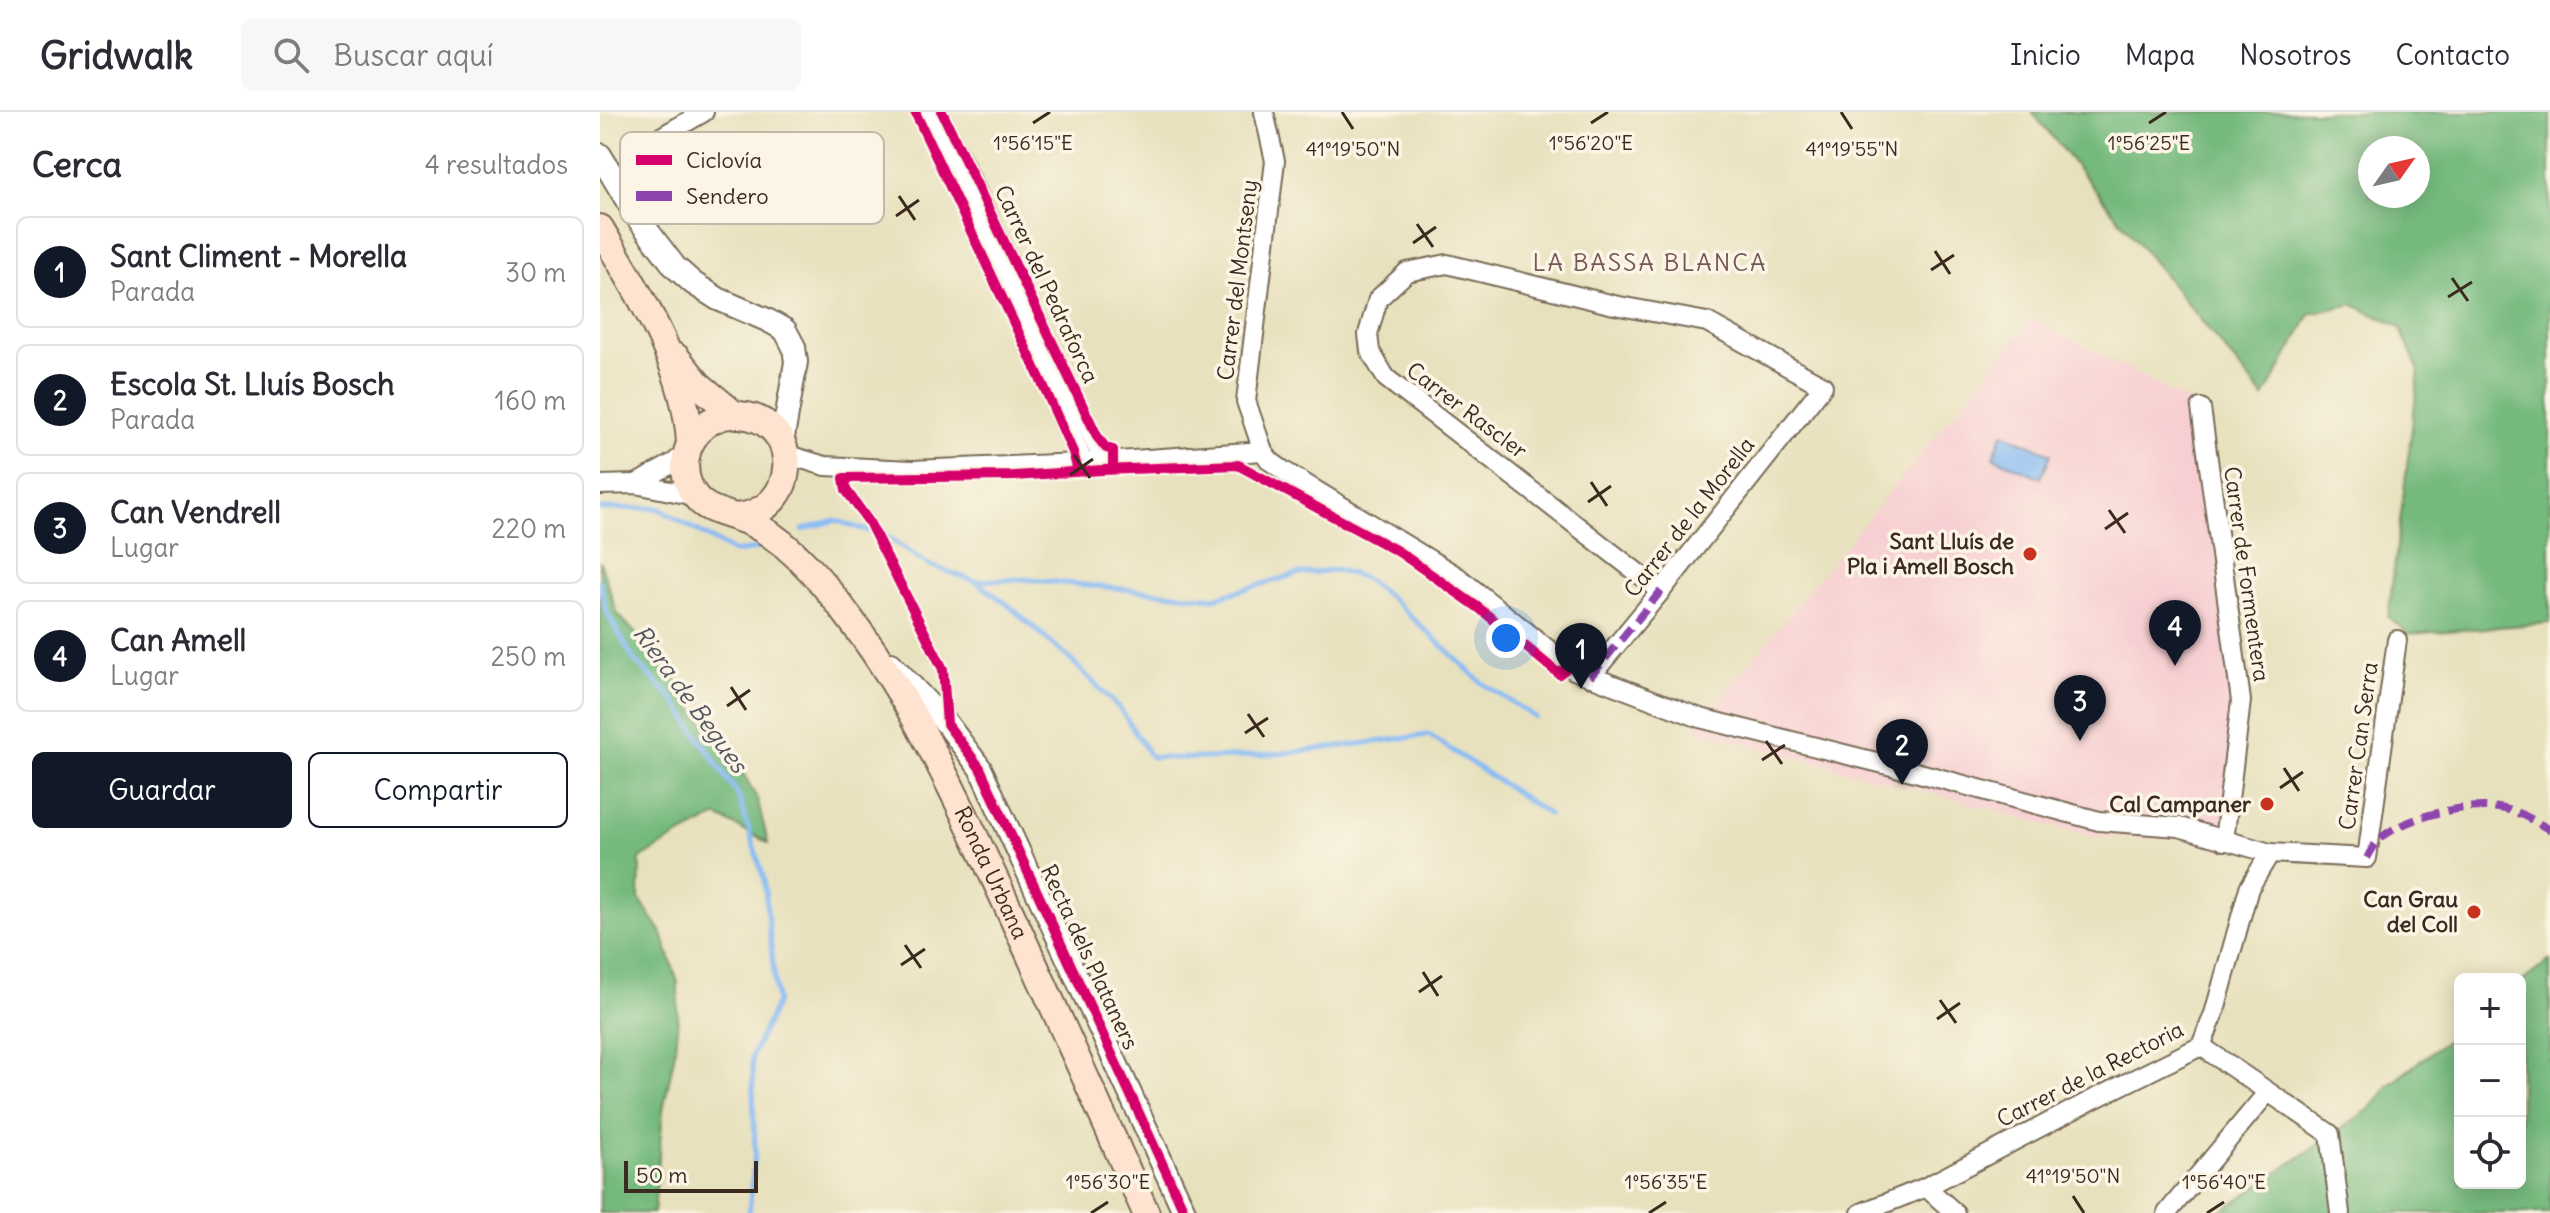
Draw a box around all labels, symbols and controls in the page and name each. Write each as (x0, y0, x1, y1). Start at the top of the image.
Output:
search box (241, 19, 801, 91)
text: Gridwalk (40, 32, 193, 79)
icon: search (269, 33, 313, 77)
text: Buscar aquí (333, 36, 493, 74)
text: Inicio (2010, 37, 2081, 73)
text: Mapa (2125, 37, 2195, 73)
text: Nosotros (2239, 37, 2351, 73)
text: Contacto (2395, 37, 2510, 73)
text: 1°56'15"E (993, 130, 1073, 155)
text: 1°56'20"E (1549, 130, 1633, 155)
text: 1°56'25"E (2108, 130, 2190, 155)
legend (620, 132, 884, 224)
text: 41°19'50"N (1306, 136, 1400, 161)
text: 41°19'55"N (1806, 136, 1898, 161)
north arrow (2358, 136, 2430, 208)
text: Cerca (32, 143, 122, 186)
text: Ciclovía (686, 146, 762, 174)
text: 4 resultados (425, 148, 568, 181)
street label: Carrer del Montseny (1211, 178, 1263, 382)
street label: Carrer del Pedraforca (989, 181, 1105, 387)
text: Sendero (686, 182, 769, 210)
text: Sant Climent - Morella (110, 237, 407, 275)
district label: LA BASSA BLANCA (1532, 247, 1768, 277)
text: 1 (55, 256, 65, 289)
text: 30 m (505, 256, 566, 289)
text: Parada (110, 275, 195, 308)
street label: Carrer Rascler (1401, 356, 1533, 464)
text: Escola St. Lluís Bosch (110, 365, 395, 403)
text: 2 (53, 384, 67, 417)
text: 160 m (495, 384, 566, 417)
text: Parada (110, 403, 195, 436)
street label: Carrer de la Morella (1618, 431, 1760, 603)
street label: Carrer de Formentera (2218, 465, 2276, 683)
text: Can Vendrell (110, 493, 281, 531)
text: 3 (53, 512, 67, 545)
text: 220 m (491, 512, 566, 545)
place label: Sant Lluís de Pla i Amell Bosch (1847, 527, 2014, 580)
text: Lugar (110, 531, 179, 564)
marker: Sant Lluís de Pla i Amell Bosch (2021, 545, 2039, 563)
pin: 4 (2149, 600, 2201, 666)
your location (1486, 618, 1526, 658)
water label: Riera de Begues (627, 619, 755, 779)
text: Can Amell (110, 621, 246, 659)
pin: 1 (1555, 623, 1607, 689)
text: 4 (52, 640, 68, 673)
text: 250 m (491, 640, 566, 673)
text: Lugar (110, 659, 179, 692)
street label: Carrer Can Serra (2332, 660, 2384, 832)
pin: 3 (2054, 675, 2106, 741)
pin: 2 (1876, 719, 1928, 785)
button: Guardar (32, 752, 292, 828)
button: Compartir (308, 752, 568, 828)
place label: Cal Campaner (2109, 790, 2252, 818)
marker: Cal Campaner (2258, 795, 2276, 813)
street label: Ronda Urbana (948, 802, 1035, 944)
street label: Recta dels Plataners (1035, 860, 1145, 1054)
place label: Can Grau del Coll (2363, 885, 2458, 938)
marker: Can Grau del Coll (2465, 903, 2483, 921)
map controls (2454, 973, 2526, 1189)
button: + (2454, 973, 2526, 1045)
street label: Carrer de la Rectoria (1992, 1015, 2188, 1133)
button: − (2454, 1045, 2526, 1117)
button: locate (2454, 1117, 2526, 1189)
scale bar (624, 1157, 758, 1193)
text: 50 m (636, 1161, 688, 1189)
text: 41°19'50"N (2026, 1163, 2120, 1188)
text: 1°56'30"E (1066, 1169, 1150, 1194)
text: 1°56'35"E (1625, 1169, 1707, 1194)
text: 1°56'40"E (2182, 1169, 2266, 1194)

